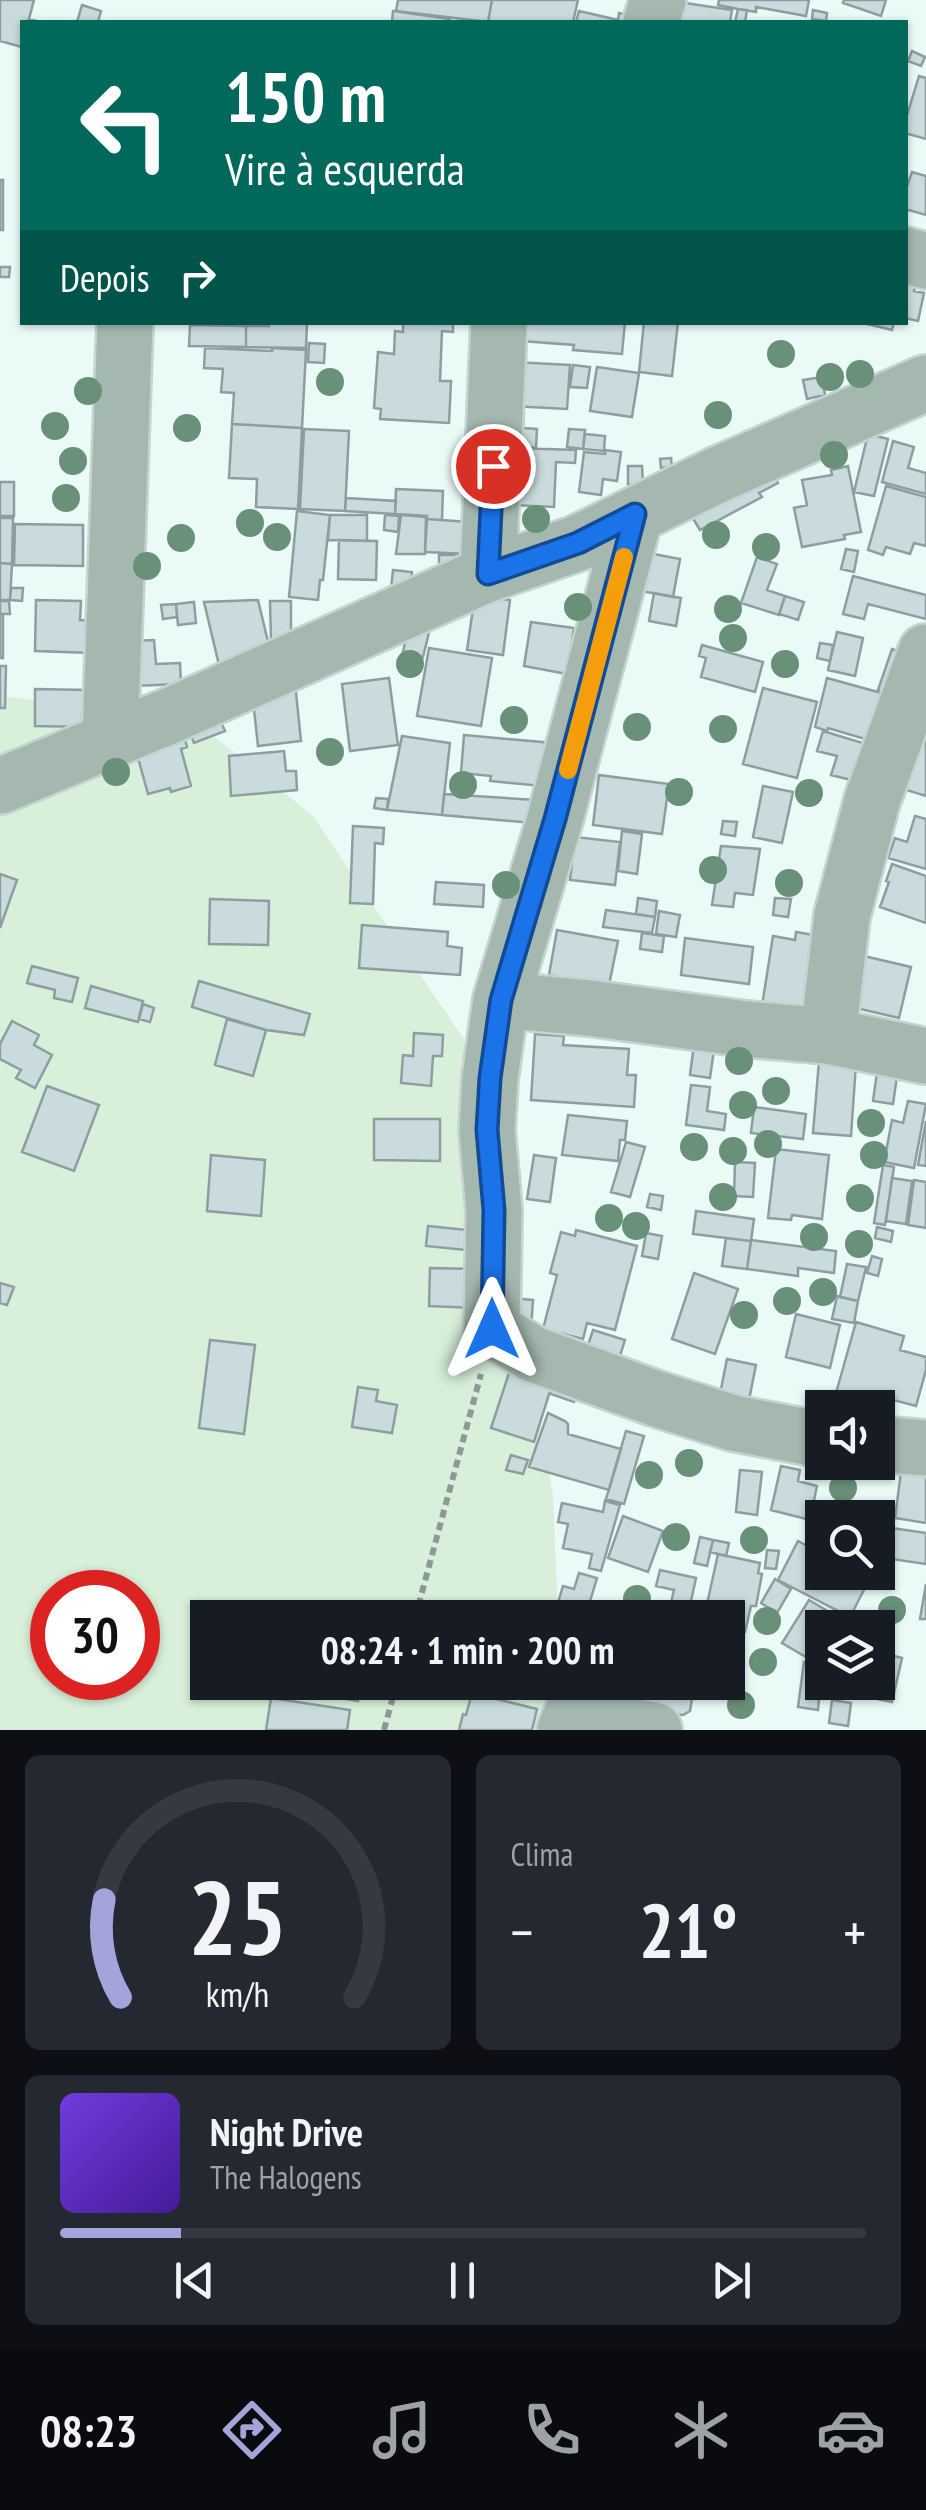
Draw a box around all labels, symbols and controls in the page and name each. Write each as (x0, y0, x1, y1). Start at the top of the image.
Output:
text: 150 m (225, 51, 386, 141)
icon: left (60, 60, 190, 190)
text: Vire à esquerda (225, 139, 465, 197)
icon: right (170, 250, 225, 305)
text: Depois (60, 253, 150, 302)
pin (451, 424, 536, 509)
icon: arrive (466, 439, 521, 494)
position arrow (440, 1277, 544, 1381)
map controls (805, 1390, 895, 1700)
button: sound (805, 1390, 895, 1480)
button: search (805, 1500, 895, 1590)
speed limit sign: 30 (30, 1570, 160, 1700)
button: layers (805, 1610, 895, 1700)
text: 08:24 · 1 min · 200 m (321, 1625, 614, 1674)
text: Clima (511, 1833, 573, 1875)
text: 25 (188, 1849, 287, 1984)
text: 21° (639, 1882, 738, 1979)
text: − (511, 1896, 533, 1967)
text: + (843, 1896, 866, 1967)
text: km/h (206, 1971, 269, 2017)
text: Night Drive (210, 2107, 363, 2156)
text: The Halogens (210, 2156, 362, 2198)
icon: previous (167, 2253, 222, 2308)
icon: pause (435, 2253, 490, 2308)
icon: next (704, 2253, 759, 2308)
icon: directions (217, 2395, 287, 2465)
icon: music (367, 2395, 437, 2465)
icon: phone (517, 2395, 587, 2465)
icon: climate (666, 2395, 736, 2465)
icon: car (816, 2395, 886, 2465)
text: 08:23 (40, 2401, 137, 2459)

